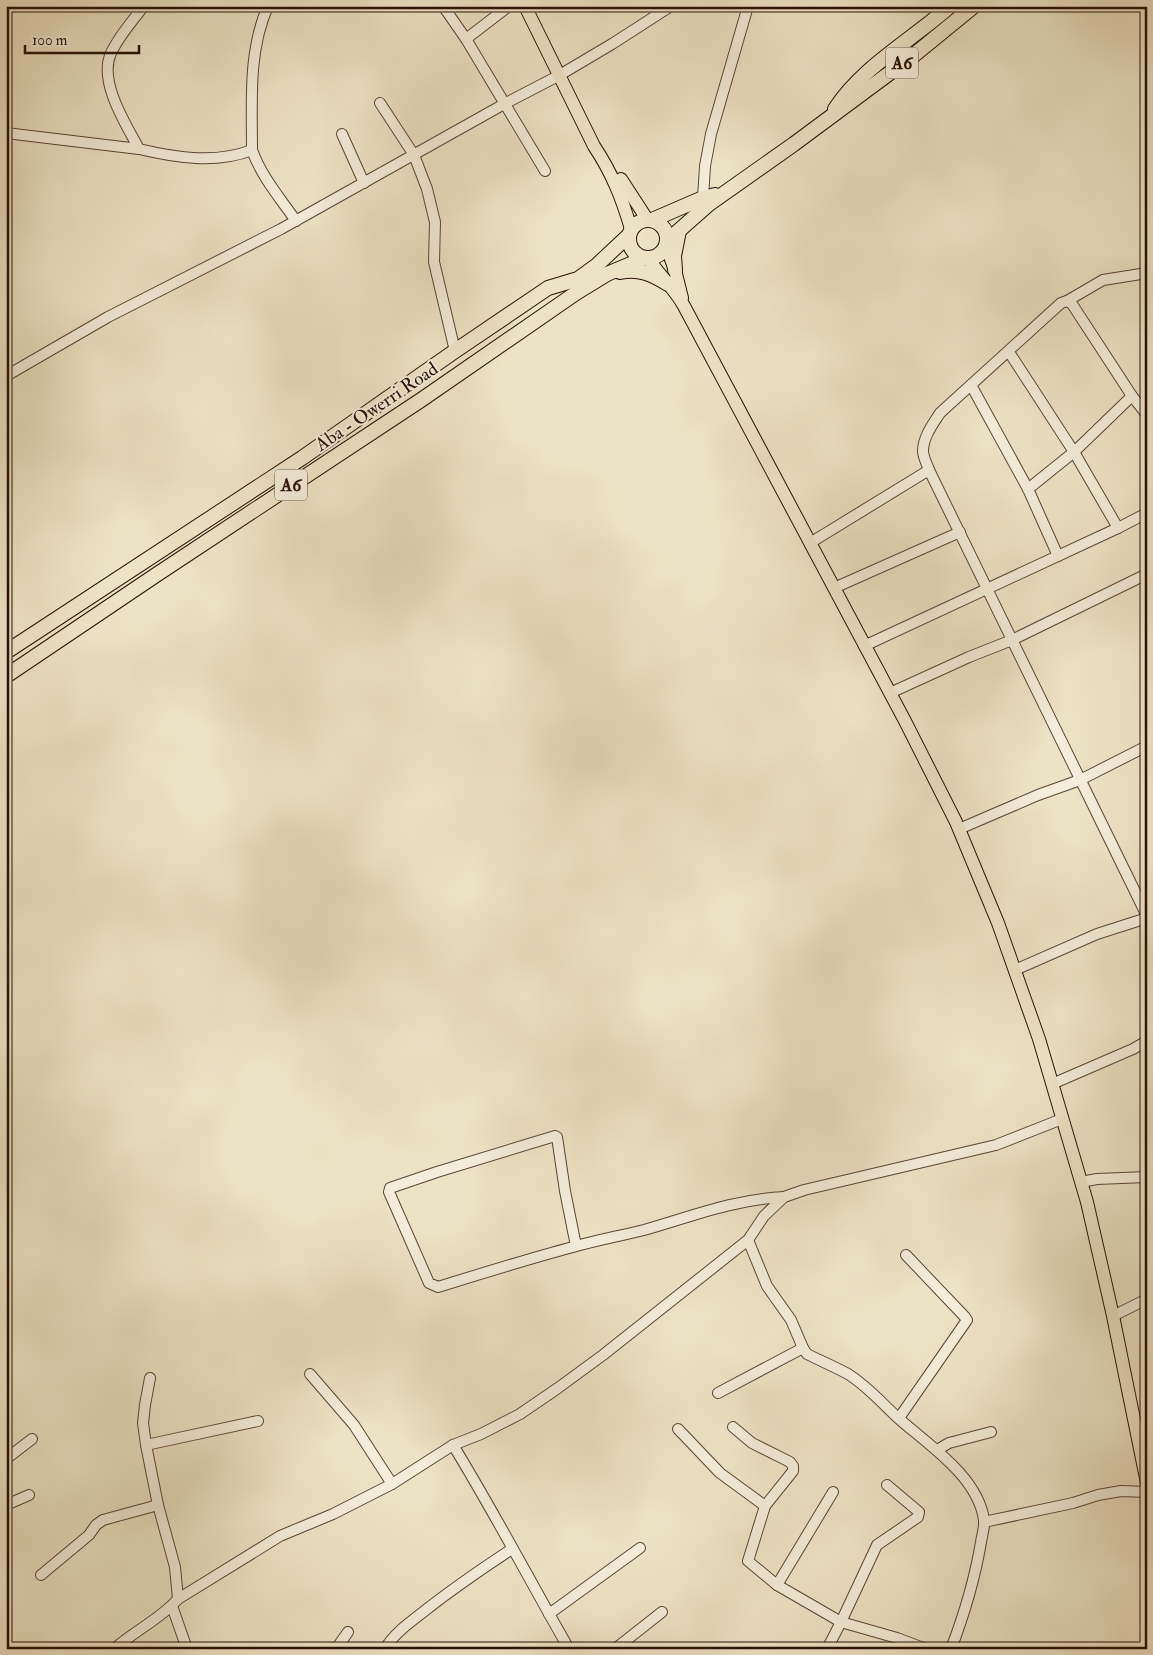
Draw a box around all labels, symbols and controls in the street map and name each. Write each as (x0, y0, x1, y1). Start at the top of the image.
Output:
scale bar (25, 22, 139, 54)
text: 100 m (32, 31, 68, 50)
road number: A6 (886, 48, 918, 78)
street label: Aba - Owerri Road (310, 356, 443, 457)
road number: A6 (275, 470, 307, 500)

